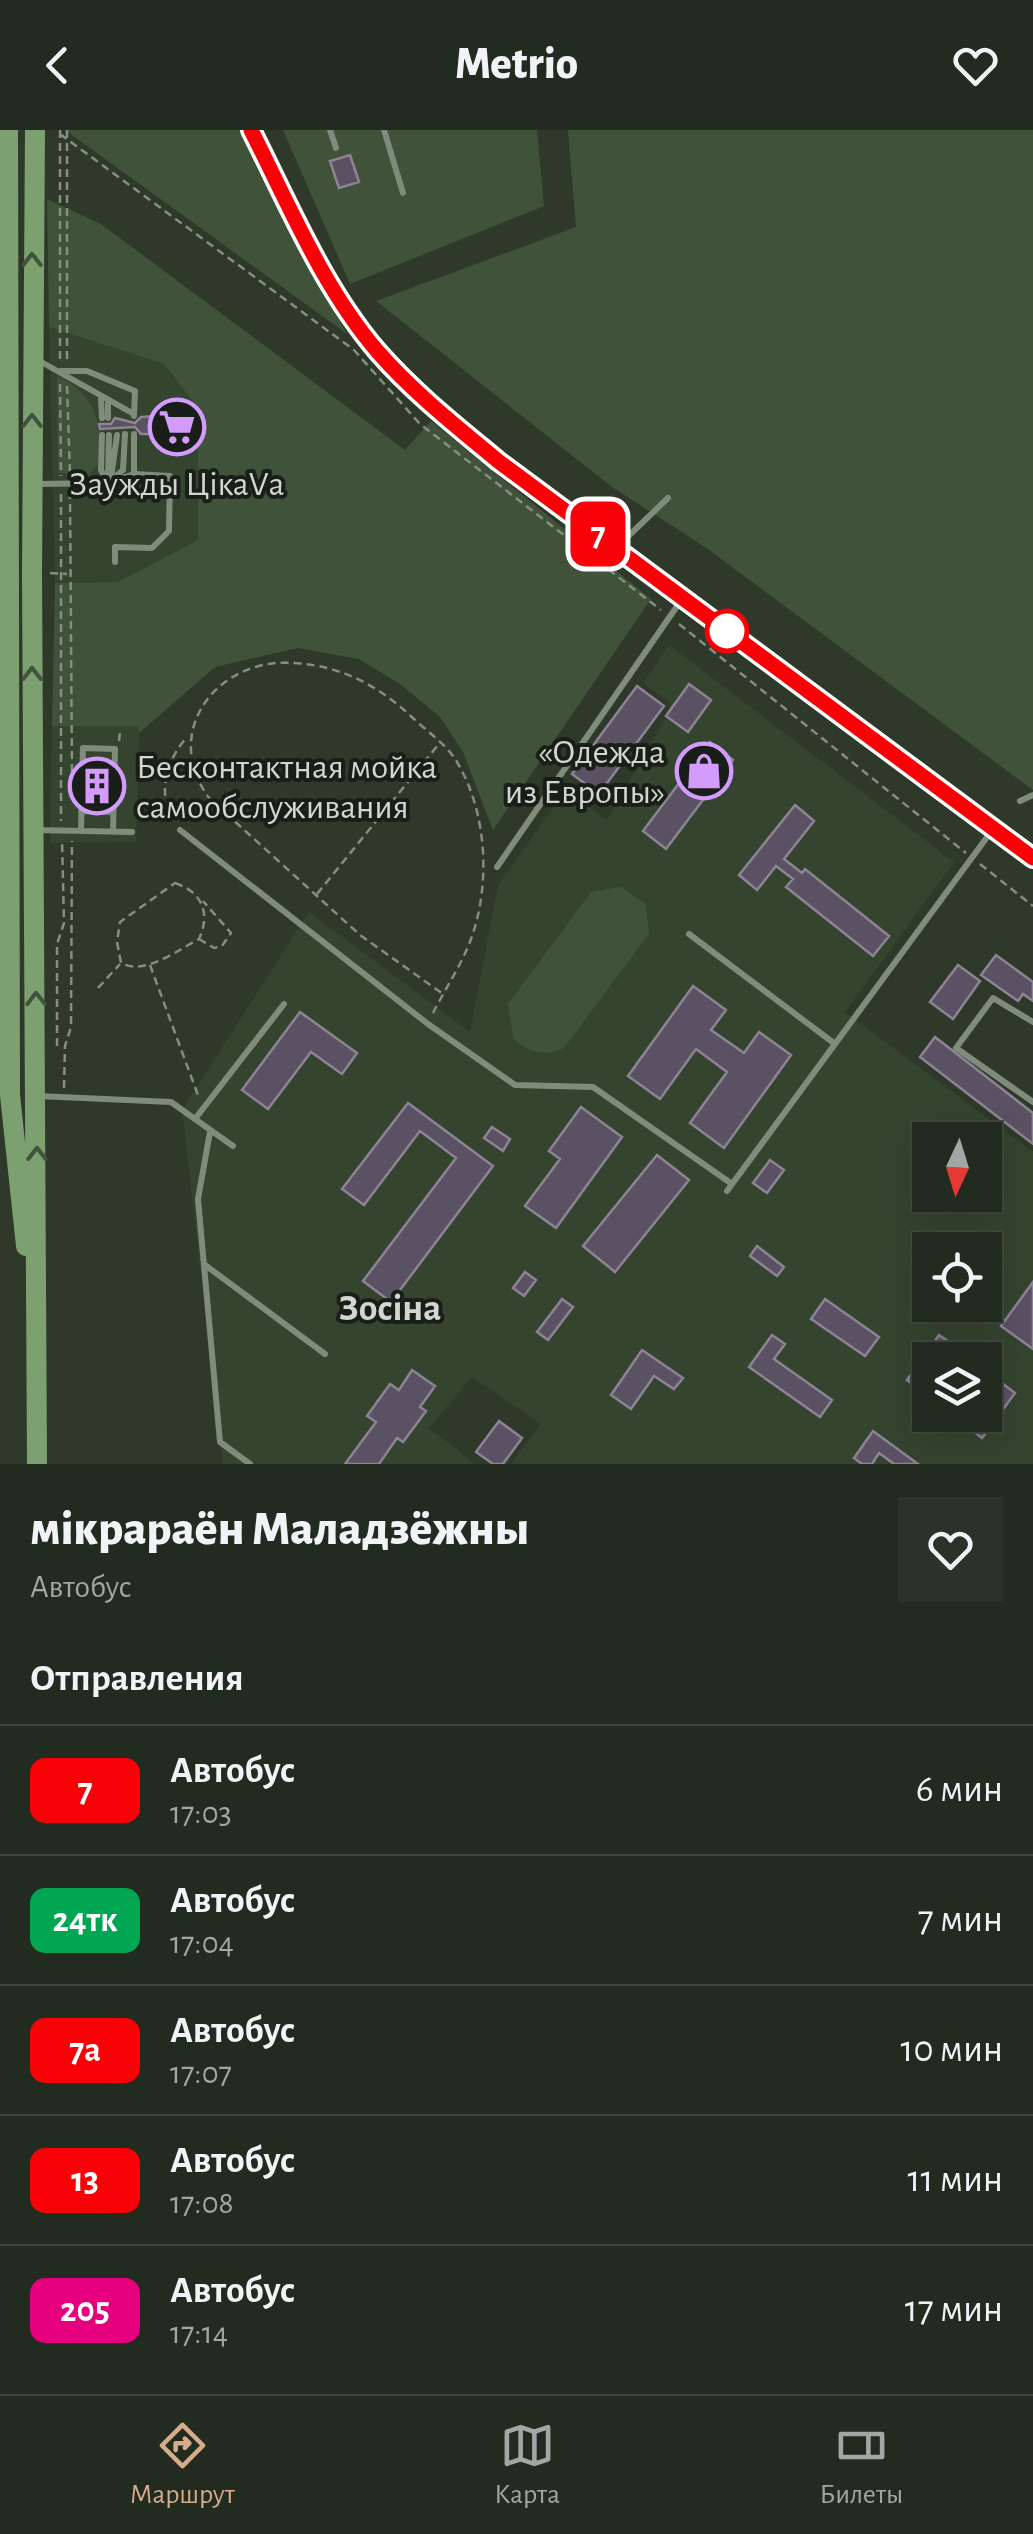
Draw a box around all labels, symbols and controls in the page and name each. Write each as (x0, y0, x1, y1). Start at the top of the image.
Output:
icon: back (30, 38, 85, 93)
icon: heart (948, 38, 1003, 93)
text: Metrio (455, 42, 578, 87)
one-way arrow (21, 251, 43, 266)
supermarket icon: Заужды ЦікаVа (147, 397, 207, 457)
one-way arrow (21, 412, 43, 428)
place label: Заужды ЦікаVа (70, 467, 284, 502)
line badge: 7 (566, 502, 630, 566)
text: 7 (590, 517, 606, 552)
unlabelled marker (706, 610, 748, 652)
one-way arrow (22, 665, 43, 681)
place label: «Одежда из Европы» (505, 735, 665, 810)
shop icon: «Одежда из Европы» (674, 741, 734, 801)
place label: Бесконтактная мойка самообслуживания (136, 750, 437, 825)
building icon: Бесконтактная мойка самообслуживания (67, 756, 127, 816)
one-way arrow (25, 990, 47, 1006)
north arrow (912, 1122, 1002, 1212)
map controls (912, 1122, 1002, 1432)
one-way arrow (26, 1146, 48, 1162)
button: locate (912, 1232, 1002, 1322)
district label: Зосіна (339, 1290, 441, 1328)
button: layers (912, 1342, 1002, 1432)
button: heart (898, 1497, 1003, 1602)
text: мікрараён Маладзёжны (30, 1506, 529, 1554)
text: Автобус (30, 1571, 132, 1603)
text: Отправления (30, 1660, 244, 1698)
text: Автобус (170, 1752, 295, 1790)
text: 6 мин (916, 1771, 1003, 1809)
text: 7 (77, 1773, 93, 1808)
text: 17:03 (170, 1797, 232, 1829)
text: Автобус (170, 1882, 295, 1920)
text: 7 мин (918, 1901, 1003, 1939)
text: 24тк (52, 1903, 118, 1938)
text: 17:04 (170, 1927, 234, 1959)
text: Автобус (170, 2012, 295, 2050)
text: 10 мин (900, 2031, 1003, 2069)
text: 7а (69, 2033, 101, 2068)
text: 17:07 (170, 2057, 232, 2089)
text: Автобус (170, 2142, 295, 2180)
text: 11 мин (907, 2161, 1003, 2199)
text: 13 (71, 2163, 99, 2198)
text: 17:08 (170, 2187, 234, 2219)
text: Автобус (170, 2272, 295, 2310)
text: 17 мин (905, 2291, 1003, 2329)
text: 205 (60, 2293, 110, 2328)
text: 17:14 (170, 2317, 228, 2349)
tab: Маршрут (130, 2418, 235, 2512)
tab: Карта (494, 2418, 560, 2512)
tab: Билеты (819, 2418, 903, 2512)

